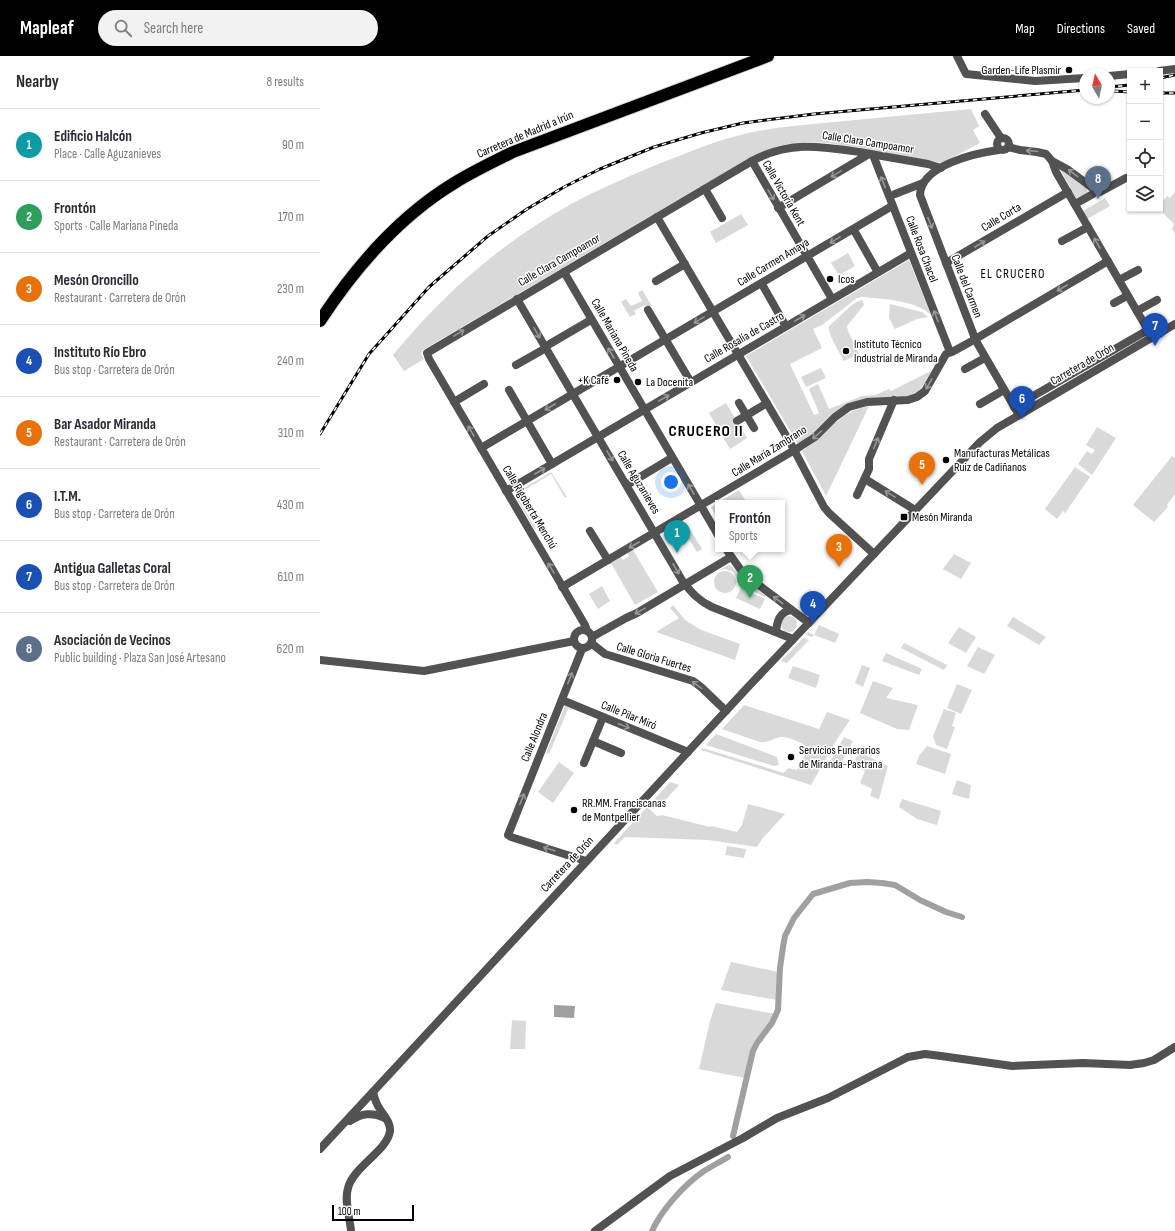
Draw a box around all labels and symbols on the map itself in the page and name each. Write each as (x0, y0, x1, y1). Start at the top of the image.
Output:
place label: Garden-Life Plasmir (982, 63, 1062, 78)
marker: Garden-Life Plasmir (1064, 65, 1074, 75)
north arrow (1079, 68, 1115, 104)
street label: Carretera de Madrid a Irún (475, 107, 576, 162)
street label: Calle Clara Campoamor (821, 128, 915, 157)
one-way arrow (1026, 148, 1039, 155)
street label: Calle Victoria Kent (759, 158, 809, 229)
pin: 8 (1085, 166, 1111, 199)
one-way arrow (1068, 169, 1079, 178)
one-way arrow (830, 170, 842, 178)
one-way arrow (879, 177, 887, 189)
one-way arrow (767, 189, 775, 201)
street label: Calle Corta (979, 199, 1024, 235)
street label: Calle Rosa Chacel (902, 214, 941, 285)
one-way arrow (927, 216, 935, 228)
street label: Calle Clara Campoamor (515, 231, 604, 290)
street label: Calle Carmen Amaya (735, 235, 812, 290)
one-way arrow (829, 236, 841, 244)
one-way arrow (1092, 237, 1100, 249)
one-way arrow (974, 239, 986, 247)
street label: Calle del Carmen (948, 252, 985, 320)
district label: EL CRUCERO (981, 266, 1045, 282)
place label: Icos (838, 272, 854, 287)
marker: Icos (825, 274, 835, 284)
one-way arrow (1056, 284, 1068, 292)
street label: Calle Mariana Pineda (588, 296, 642, 375)
street label: Calle Rosalía de Castro (702, 308, 787, 366)
one-way arrow (931, 311, 939, 323)
pin: 7 (1142, 313, 1168, 346)
one-way arrow (794, 314, 805, 322)
one-way arrow (693, 317, 705, 325)
one-way arrow (533, 327, 541, 338)
one-way arrow (453, 329, 465, 337)
place label: Instituto Técnico Industrial de Miranda (854, 337, 938, 366)
street label: Carretera de Orón (1048, 340, 1117, 389)
marker: Instituto Técnico Industrial de Miranda (841, 346, 851, 356)
one-way arrow (606, 347, 614, 359)
place label: +K Café (577, 373, 609, 388)
marker: +K Café (612, 375, 622, 385)
place label: La Docenita (646, 375, 693, 390)
marker: La Docenita (633, 377, 643, 387)
one-way arrow (924, 377, 932, 389)
pin: 6 (1009, 386, 1035, 419)
one-way arrow (658, 394, 670, 402)
one-way arrow (544, 404, 556, 412)
district label: CRUCERO II (668, 422, 744, 441)
street label: Calle María Zambrano (729, 422, 810, 480)
one-way arrow (467, 425, 475, 437)
one-way arrow (812, 430, 822, 439)
one-way arrow (873, 437, 880, 449)
place label: Manufacturas Metálicas Ruiz de Cadiñanos (954, 446, 1050, 475)
street label: Calle Aguzanieves (614, 448, 663, 517)
one-way arrow (607, 450, 615, 462)
pin: 5 (909, 452, 935, 485)
marker: Manufacturas Metálicas Ruiz de Cadiñanos (941, 455, 951, 465)
street label: Calle Rigoberta Menchú (499, 463, 560, 552)
one-way arrow (534, 467, 546, 475)
your location (661, 472, 681, 492)
one-way arrow (687, 483, 695, 495)
one-way arrow (885, 490, 896, 498)
place label: Mesón Miranda (912, 510, 973, 525)
marker: Mesón Miranda (899, 512, 909, 522)
pin: 1 (664, 520, 690, 553)
pin: 3 (826, 534, 852, 567)
one-way arrow (628, 541, 640, 549)
one-way arrow (547, 562, 555, 574)
one-way arrow (673, 563, 680, 575)
pin: 2 (737, 565, 763, 598)
pin: 4 (800, 591, 826, 624)
one-way arrow (772, 595, 783, 604)
one-way arrow (634, 608, 646, 616)
street label: Calle Gloria Fuertes (615, 639, 693, 676)
one-way arrow (567, 673, 575, 685)
one-way arrow (692, 681, 703, 689)
street label: Calle Pilar Miró (599, 698, 659, 733)
street label: Calle Alondra (518, 710, 551, 764)
one-way arrow (617, 723, 629, 730)
place label: Servicios Funerarios de Miranda-Pastrana (799, 743, 883, 772)
marker: Servicios Funerarios de Miranda-Pastrana (786, 752, 796, 762)
one-way arrow (519, 793, 526, 805)
place label: RR.MM. Franciscanas de Montpellier (582, 796, 666, 825)
marker: RR.MM. Franciscanas de Montpellier (569, 805, 579, 815)
street label: Carretera de Orón (538, 833, 597, 895)
one-way arrow (543, 845, 556, 852)
scale bar (332, 1203, 414, 1222)

